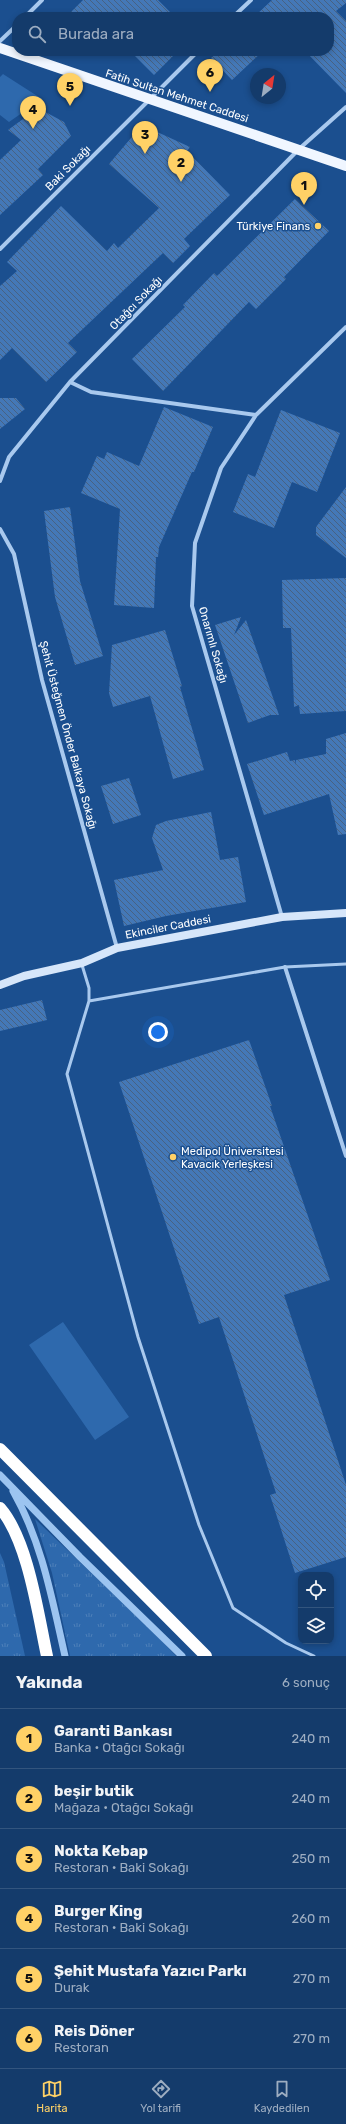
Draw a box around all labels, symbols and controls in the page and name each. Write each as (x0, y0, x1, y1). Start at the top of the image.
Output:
search box (12, 12, 334, 56)
icon: search (26, 23, 48, 45)
text: Burada ara (58, 25, 134, 43)
pin: 6 (197, 59, 223, 92)
street label: Fatih Sultan Mehmet Caddesi (104, 67, 250, 125)
north arrow (250, 68, 286, 104)
pin: 5 (57, 73, 83, 106)
pin: 4 (20, 96, 46, 129)
pin: 3 (132, 121, 158, 154)
street label: Baki Sokağı (43, 143, 93, 193)
pin: 2 (168, 149, 194, 182)
pin: 1 (291, 172, 317, 205)
place label: Türkiye Finans (237, 220, 310, 233)
marker: Türkiye Finans (313, 221, 323, 231)
street label: Otağcı Sokağı (107, 273, 165, 333)
street label: Onarımlı Sokağı (196, 605, 230, 685)
street label: Şehit Üsteğmen Önder Balkaya Sokağı (37, 639, 99, 831)
street label: Ekinciler Caddesi (124, 912, 212, 942)
your location (148, 1022, 168, 1042)
place label: Medipol Üniversitesi Kavacık Yerleşkesi (181, 1145, 284, 1171)
marker: Medipol Üniversitesi Kavacık Yerleşkesi (168, 1152, 178, 1162)
map controls (298, 1572, 334, 1644)
button: locate (298, 1572, 334, 1608)
button: layers (298, 1608, 334, 1644)
text: Yakında (16, 1672, 82, 1692)
text: 6 sonuç (282, 1675, 330, 1690)
text: Garanti Bankası (54, 1722, 172, 1740)
text: 1 (26, 1731, 32, 1746)
text: 240 m (291, 1731, 330, 1746)
text: Banka · Otağcı Sokağı (54, 1740, 185, 1755)
text: beşir butik (54, 1782, 134, 1800)
text: 2 (25, 1791, 33, 1806)
text: 240 m (291, 1791, 330, 1806)
text: Mağaza · Otağcı Sokağı (54, 1800, 193, 1815)
text: Nokta Kebap (54, 1842, 148, 1860)
text: 3 (25, 1851, 33, 1866)
text: 250 m (292, 1851, 330, 1866)
text: Restoran · Baki Sokağı (54, 1860, 189, 1875)
text: Burger King (54, 1902, 142, 1920)
text: 4 (25, 1911, 33, 1926)
text: 260 m (292, 1911, 330, 1926)
text: Restoran · Baki Sokağı (54, 1920, 189, 1935)
text: Şehit Mustafa Yazıcı Parkı (54, 1962, 247, 1980)
text: 5 (25, 1971, 33, 1986)
text: 270 m (293, 1971, 330, 1986)
text: Durak (54, 1980, 90, 1995)
text: Reis Döner (54, 2022, 134, 2040)
text: 6 (25, 2031, 33, 2046)
text: 270 m (293, 2031, 330, 2046)
text: Restoran (54, 2040, 109, 2055)
tab: Harita (36, 2078, 68, 2115)
tab: Yol tarifi (140, 2078, 181, 2115)
tab: Kaydedilen (254, 2078, 310, 2115)

